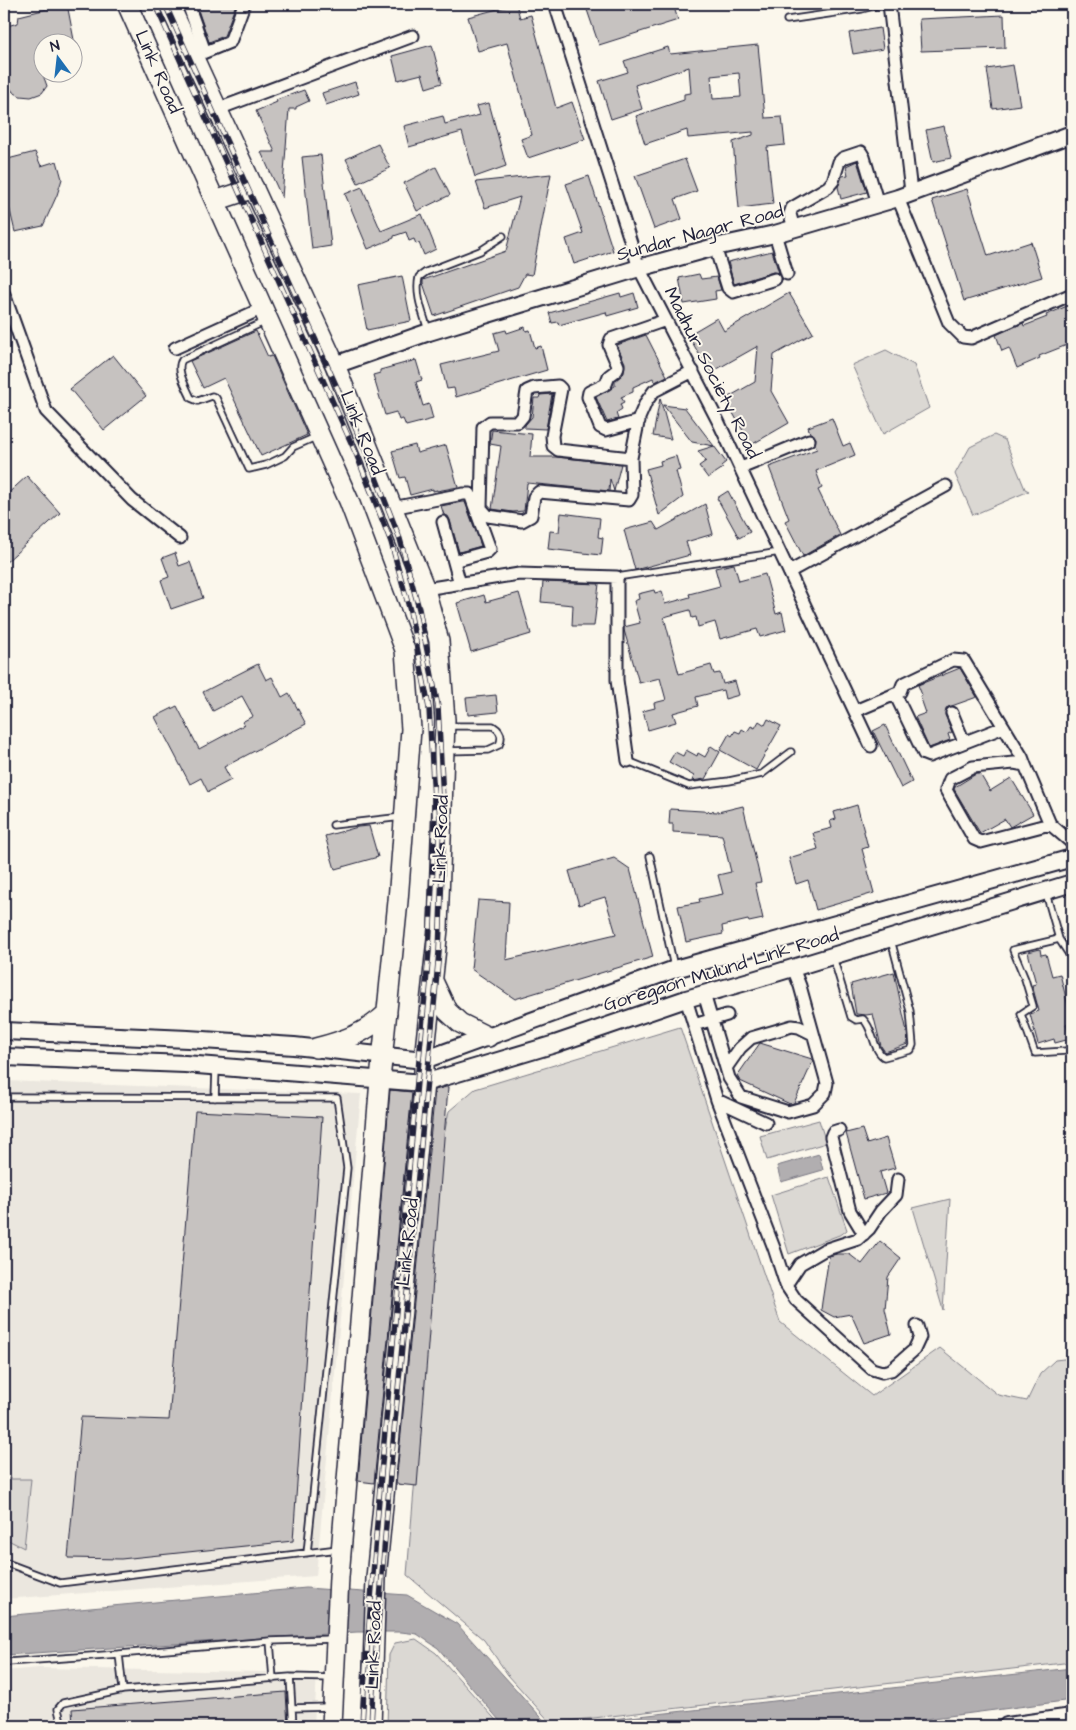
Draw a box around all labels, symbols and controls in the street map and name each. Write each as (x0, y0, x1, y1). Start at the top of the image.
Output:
street label: Link Road (128, 26, 188, 118)
north arrow (32, 32, 82, 82)
text: N (48, 36, 62, 57)
street label: Sundar Nagar Road (614, 198, 787, 269)
street label: Madhur Society Road (656, 282, 767, 464)
street label: Link Road (333, 387, 391, 479)
street label: Link Road (426, 794, 456, 884)
street label: Goregaon Mulund Link Road (600, 921, 843, 1020)
street label: Link Road (390, 1196, 426, 1287)
street label: Link Road (359, 1600, 389, 1690)

